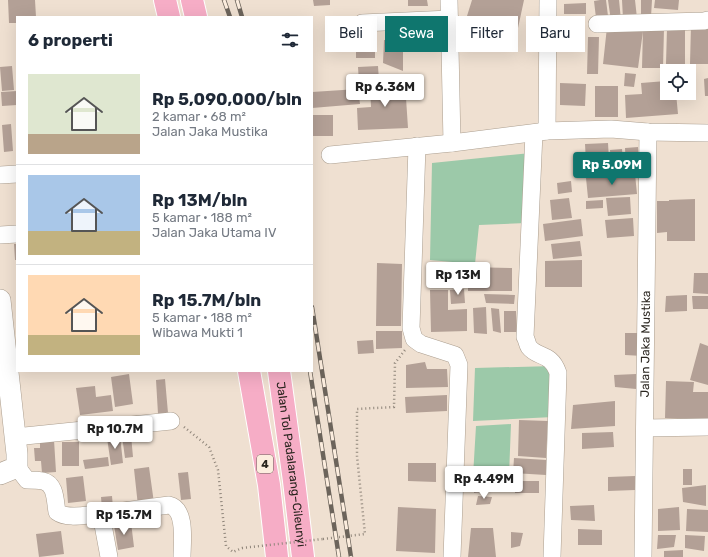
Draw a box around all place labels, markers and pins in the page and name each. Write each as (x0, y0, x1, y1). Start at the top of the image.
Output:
pin: Rp 6.36M (344, 74, 426, 108)
pin: Rp 5.09M (571, 152, 653, 186)
pin: Rp 13M (425, 262, 491, 296)
pin: Rp 10.7M (74, 416, 156, 450)
pin: Rp 4.49M (443, 466, 525, 500)
pin: Rp 15.7M (83, 502, 165, 536)

